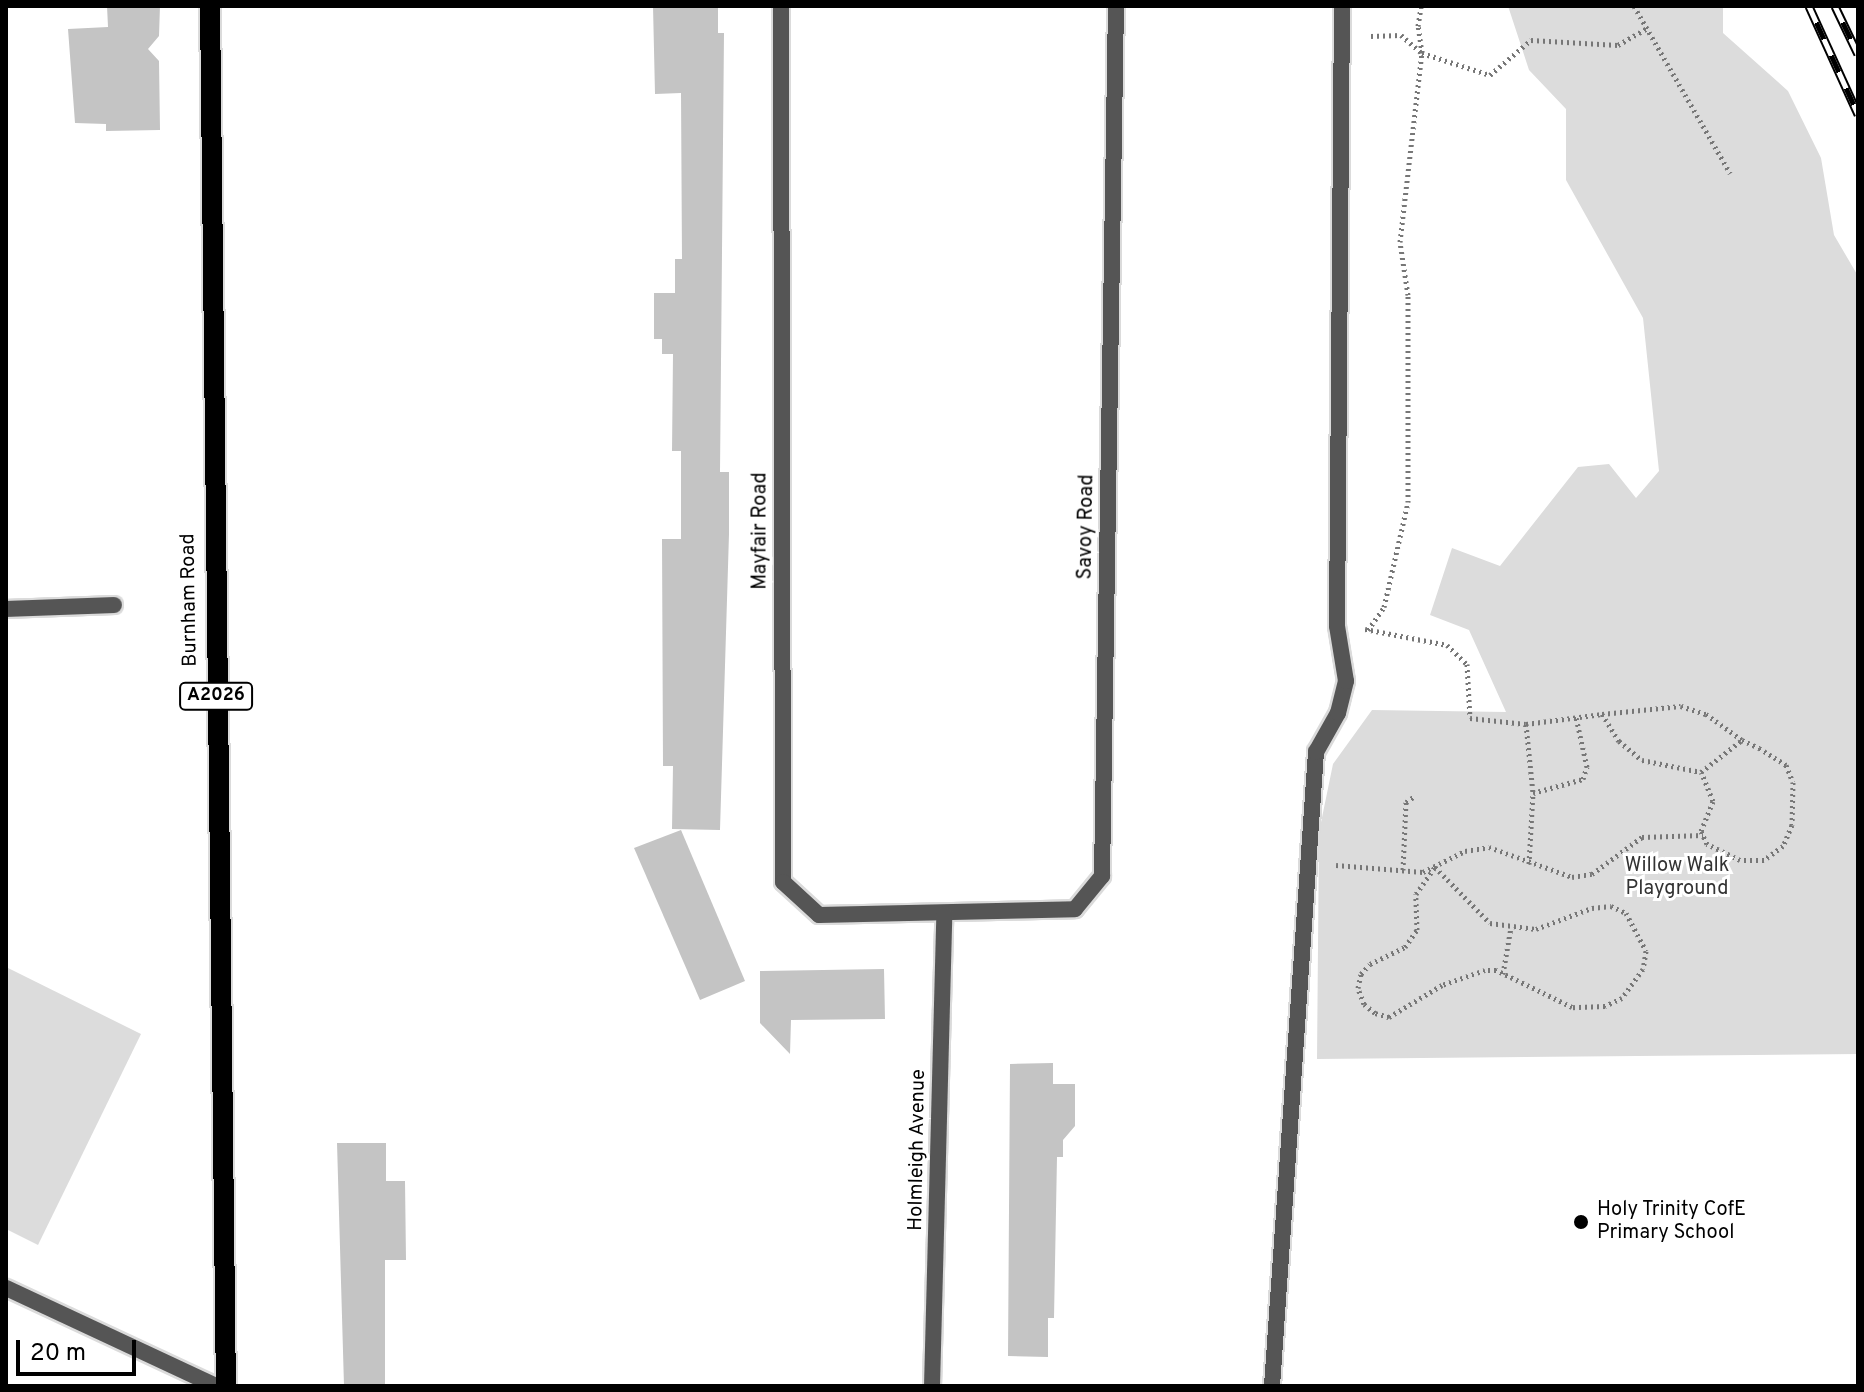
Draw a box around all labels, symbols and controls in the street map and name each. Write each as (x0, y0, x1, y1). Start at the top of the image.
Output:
street label: Mayfair Road (749, 472, 773, 590)
street label: Savoy Road (1074, 474, 1100, 580)
street label: Burnham Road (177, 533, 203, 667)
road number: A2026 (178, 682, 254, 710)
park label: Willow Walk Playground (1625, 854, 1729, 901)
street label: Holmleigh Avenue (905, 1069, 931, 1231)
place label: Holy Trinity CofE Primary School (1597, 1198, 1747, 1245)
marker: Holy Trinity CofE Primary School (1572, 1213, 1590, 1231)
scale bar (20, 1324, 140, 1374)
text: 20 m (30, 1339, 86, 1369)

